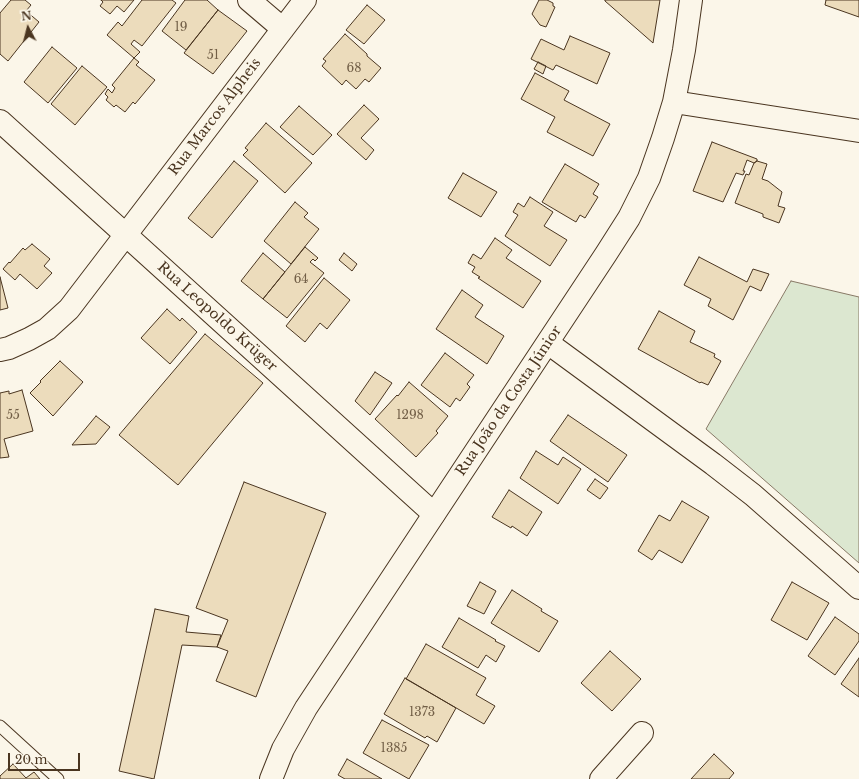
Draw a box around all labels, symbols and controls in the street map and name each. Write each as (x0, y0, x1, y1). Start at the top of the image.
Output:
north arrow (8, 8, 48, 48)
text: N (21, 9, 33, 24)
house number: 19 (174, 21, 188, 35)
house number: 51 (207, 49, 219, 63)
street label: Rua Marcos Alpheis (165, 55, 265, 179)
house number: 68 (347, 62, 361, 76)
street label: Rua Leopoldo Krüger (154, 259, 280, 375)
house number: 64 (294, 273, 308, 287)
street label: Rua João da Costa Júnior (452, 323, 566, 479)
house number: 55 (6, 409, 20, 423)
house number: 1298 (396, 409, 424, 423)
house number: 1373 (409, 706, 435, 720)
house number: 1385 (381, 742, 407, 756)
scale bar (10, 745, 82, 771)
text: 20 m (15, 752, 47, 767)

